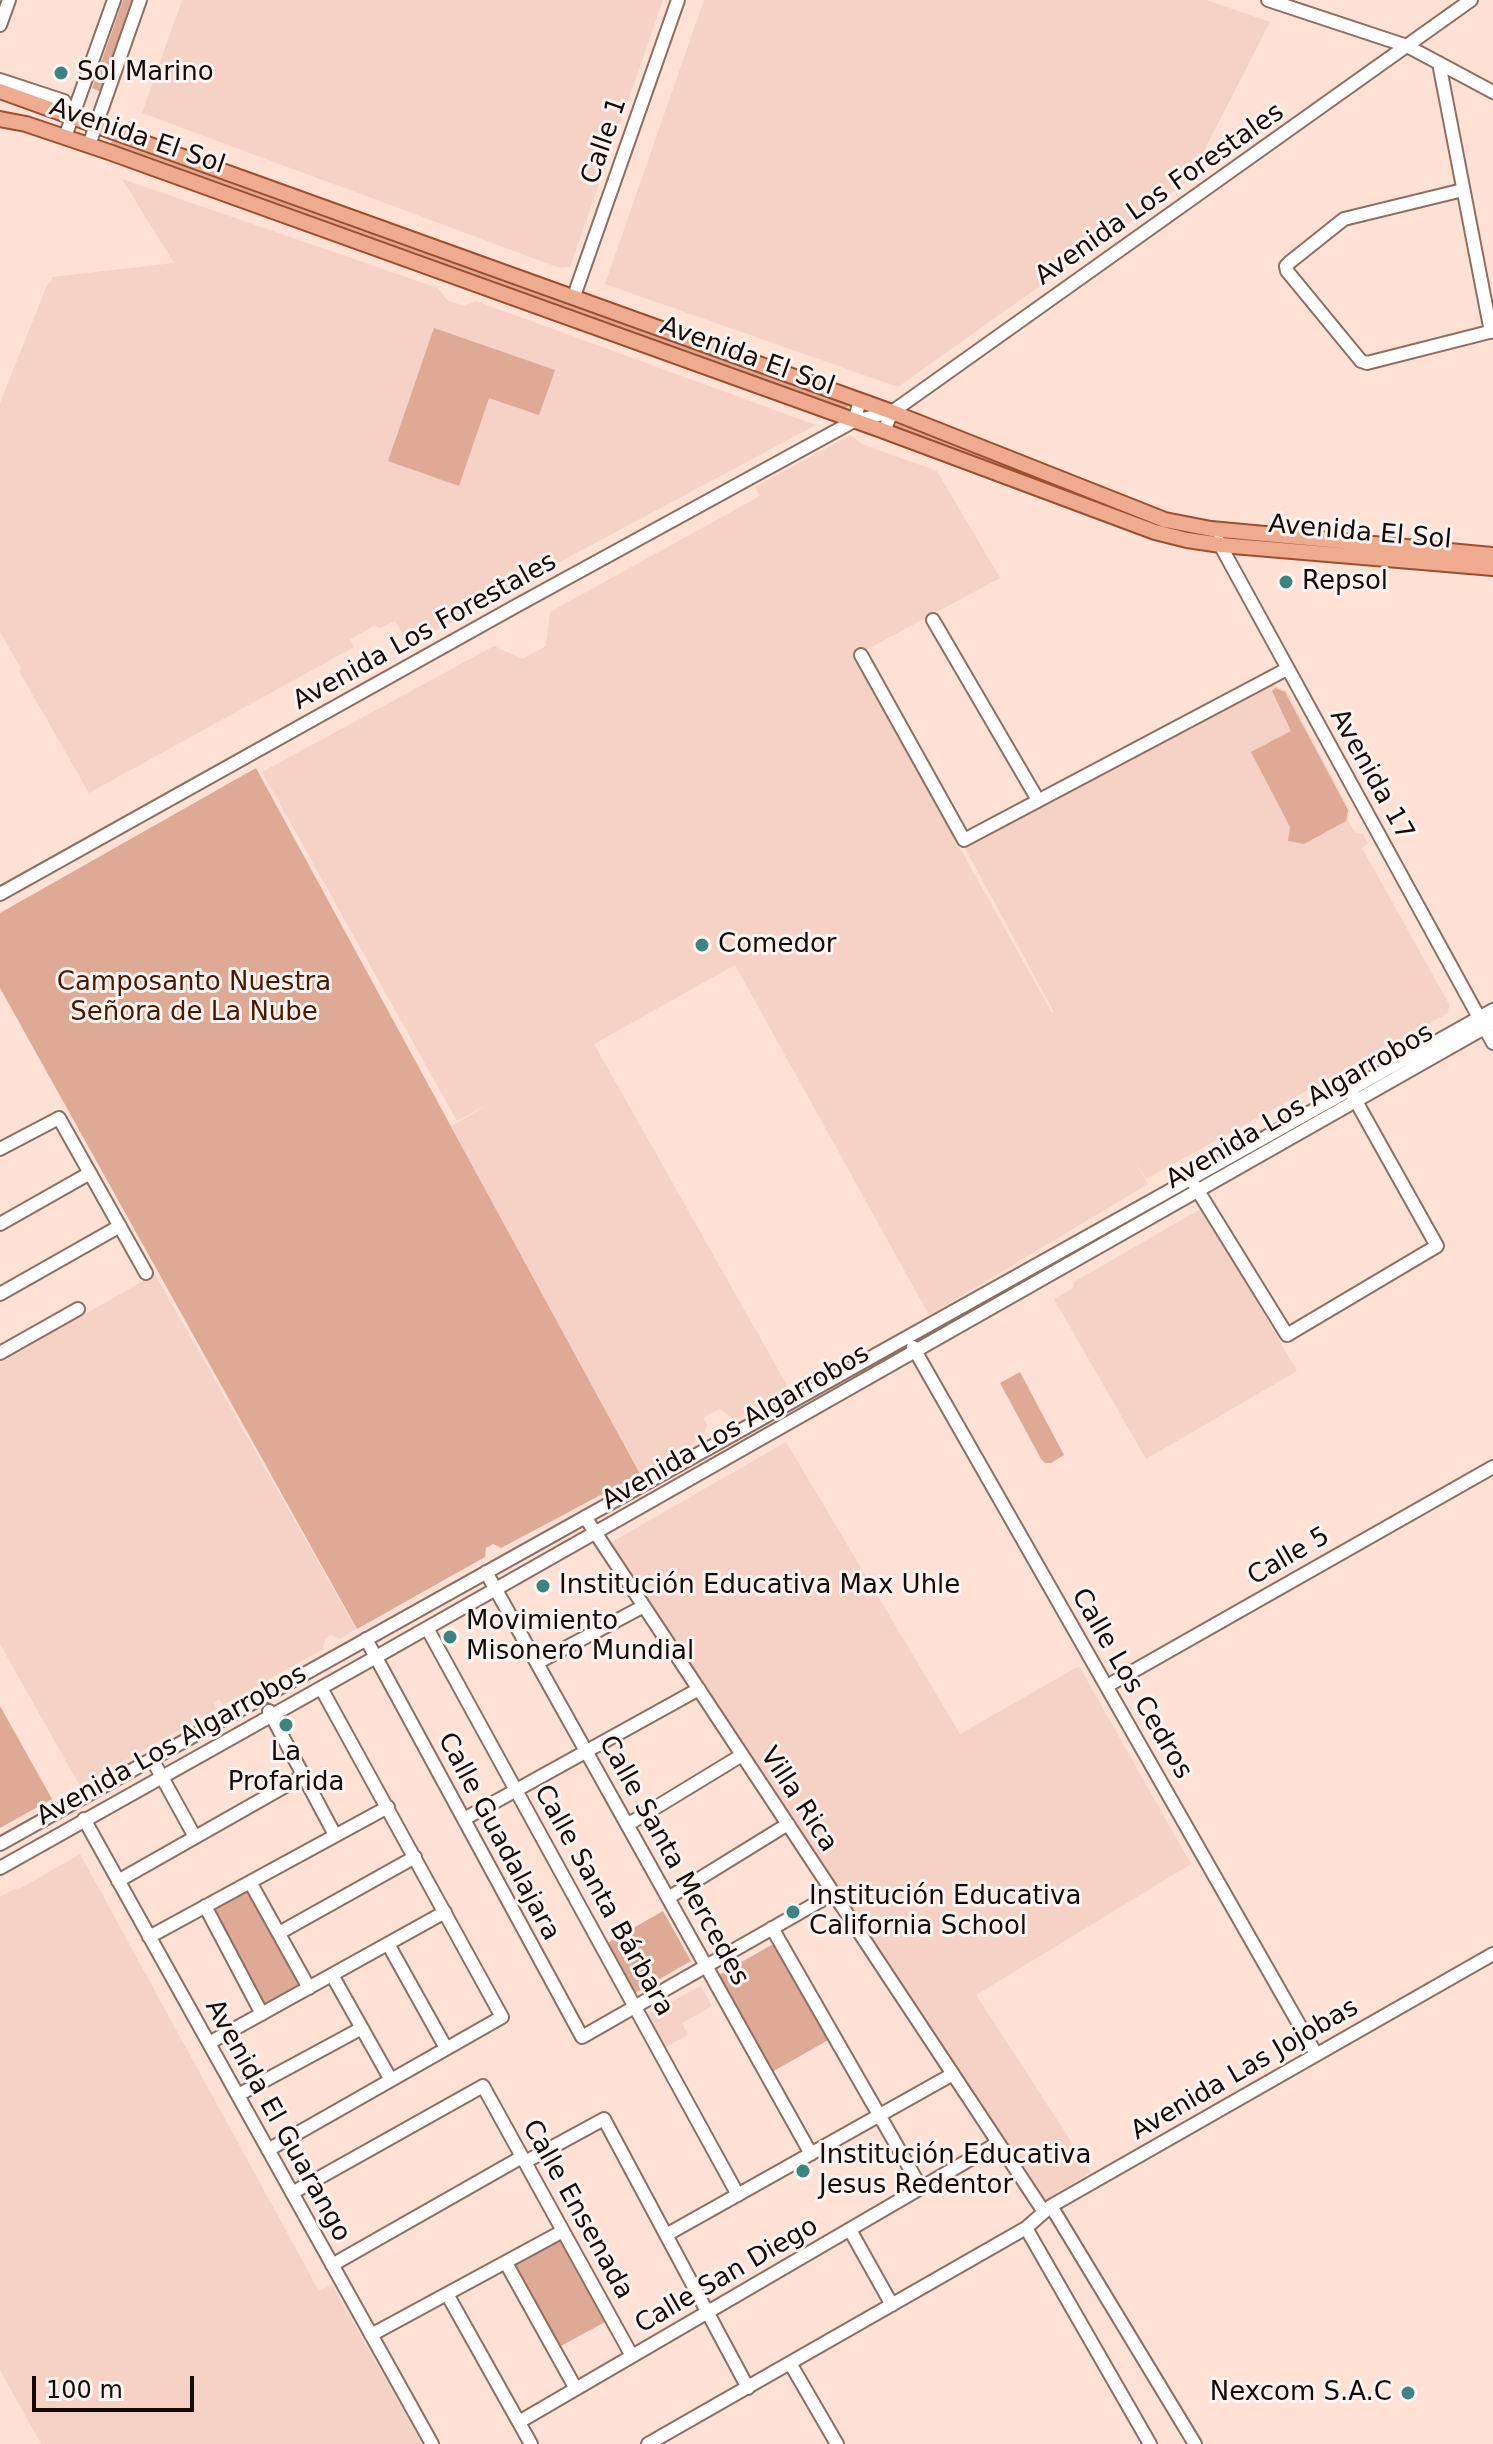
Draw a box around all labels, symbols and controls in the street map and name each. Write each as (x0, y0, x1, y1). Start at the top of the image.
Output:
place label: Sol Marino (77, 57, 214, 89)
marker: Sol Marino (52, 64, 70, 82)
street label: Avenida El Sol (45, 92, 229, 182)
street label: Calle 1 (576, 94, 634, 188)
street label: Avenida Los Forestales (1030, 97, 1290, 293)
street label: Avenida El Sol (655, 311, 839, 403)
street label: Avenida El Sol (1267, 509, 1453, 557)
street label: Avenida Los Forestales (288, 547, 562, 717)
place label: Repsol (1302, 566, 1388, 598)
marker: Repsol (1277, 573, 1295, 591)
street label: Avenida 17 (1322, 704, 1420, 846)
place label: Comedor (718, 929, 836, 961)
marker: Comedor (693, 936, 711, 954)
park label: Camposanto Nuestra Señora de La Nube (57, 967, 331, 1028)
street label: Avenida Los Algarrobos (1161, 1018, 1439, 1196)
street label: Avenida Los Algarrobos (597, 1339, 875, 1517)
street label: Calle 5 (1243, 1521, 1335, 1593)
place label: Institución Educativa Max Uhle (559, 1570, 960, 1602)
marker: Institución Educativa Max Uhle (534, 1577, 552, 1595)
street label: Calle Los Cedros (1064, 1583, 1198, 1785)
place label: Movimiento Misonero Mundial (466, 1606, 694, 1668)
marker: Movimiento Misonero Mundial (441, 1628, 459, 1646)
street label: Avenida Los Algarrobos (32, 1659, 312, 1833)
marker: La Profarida (277, 1716, 295, 1734)
street label: Calle Guadalajara (430, 1728, 566, 1946)
street label: Calle Santa Mercedes (591, 1731, 755, 1991)
place label: La Profarida (228, 1737, 344, 1798)
street label: Villa Rica (753, 1742, 843, 1858)
street label: Calle Santa Bárbara (526, 1780, 680, 2022)
place label: Institución Educativa California School (809, 1881, 1081, 1942)
marker: Institución Educativa California School (784, 1903, 802, 1921)
street label: Avenida Las Jojobas (1126, 1992, 1364, 2148)
street label: Avenida El Guarango (197, 1994, 357, 2248)
street label: Calle Ensenada (515, 2115, 639, 2305)
place label: Institución Educativa Jesus Redentor (819, 2140, 1091, 2202)
marker: Institución Educativa Jesus Redentor (794, 2162, 812, 2180)
street label: Calle San Diego (630, 2211, 824, 2341)
scale bar (36, 2360, 198, 2410)
text: 100 m (46, 2376, 123, 2404)
place label: Nexcom S.A.C (1210, 2377, 1392, 2409)
marker: Nexcom S.A.C (1399, 2384, 1417, 2402)

